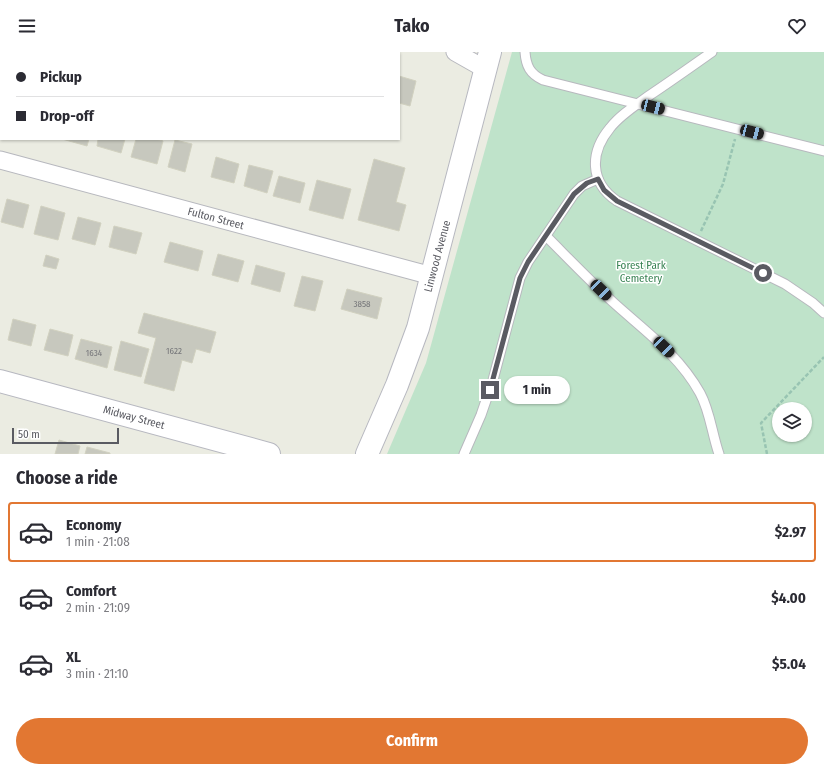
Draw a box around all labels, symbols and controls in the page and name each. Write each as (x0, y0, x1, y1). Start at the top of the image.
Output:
icon: menu (16, 15, 38, 37)
text: Tako (394, 15, 430, 37)
icon: heart (786, 15, 808, 37)
text: Pickup (40, 68, 82, 86)
car (640, 98, 666, 116)
text: Drop-off (40, 107, 94, 125)
car (739, 123, 765, 141)
street label: Fulton Street (186, 205, 246, 232)
street label: Linwood Avenue (422, 219, 453, 293)
park label: Forest Park Cemetery (616, 259, 667, 285)
route start (754, 264, 772, 282)
car (588, 277, 614, 303)
house number: 3858 (353, 299, 371, 309)
car (651, 334, 677, 360)
house number: 1622 (166, 346, 182, 356)
house number: 1634 (86, 348, 103, 358)
callout: 1 min (504, 376, 570, 404)
route end (481, 381, 499, 399)
text: 1 min (523, 382, 551, 397)
map controls (772, 402, 812, 442)
button: layers (772, 402, 812, 442)
street label: Midway Street (102, 403, 167, 432)
scale bar (12, 426, 119, 445)
text: 50 m (18, 428, 40, 441)
text: Choose a ride (16, 467, 118, 489)
icon: car (18, 514, 54, 550)
text: Economy (66, 516, 121, 534)
text: $2.97 (775, 523, 806, 541)
text: 1 min · 21:08 (66, 534, 130, 549)
icon: car (18, 580, 54, 616)
text: Comfort (66, 582, 117, 600)
text: $4.00 (771, 589, 806, 607)
text: 2 min · 21:09 (66, 600, 130, 615)
icon: car (18, 646, 54, 682)
text: XL (66, 648, 81, 666)
text: $5.04 (772, 655, 806, 673)
text: 3 min · 21:10 (66, 666, 129, 681)
button: Confirm (16, 718, 808, 764)

